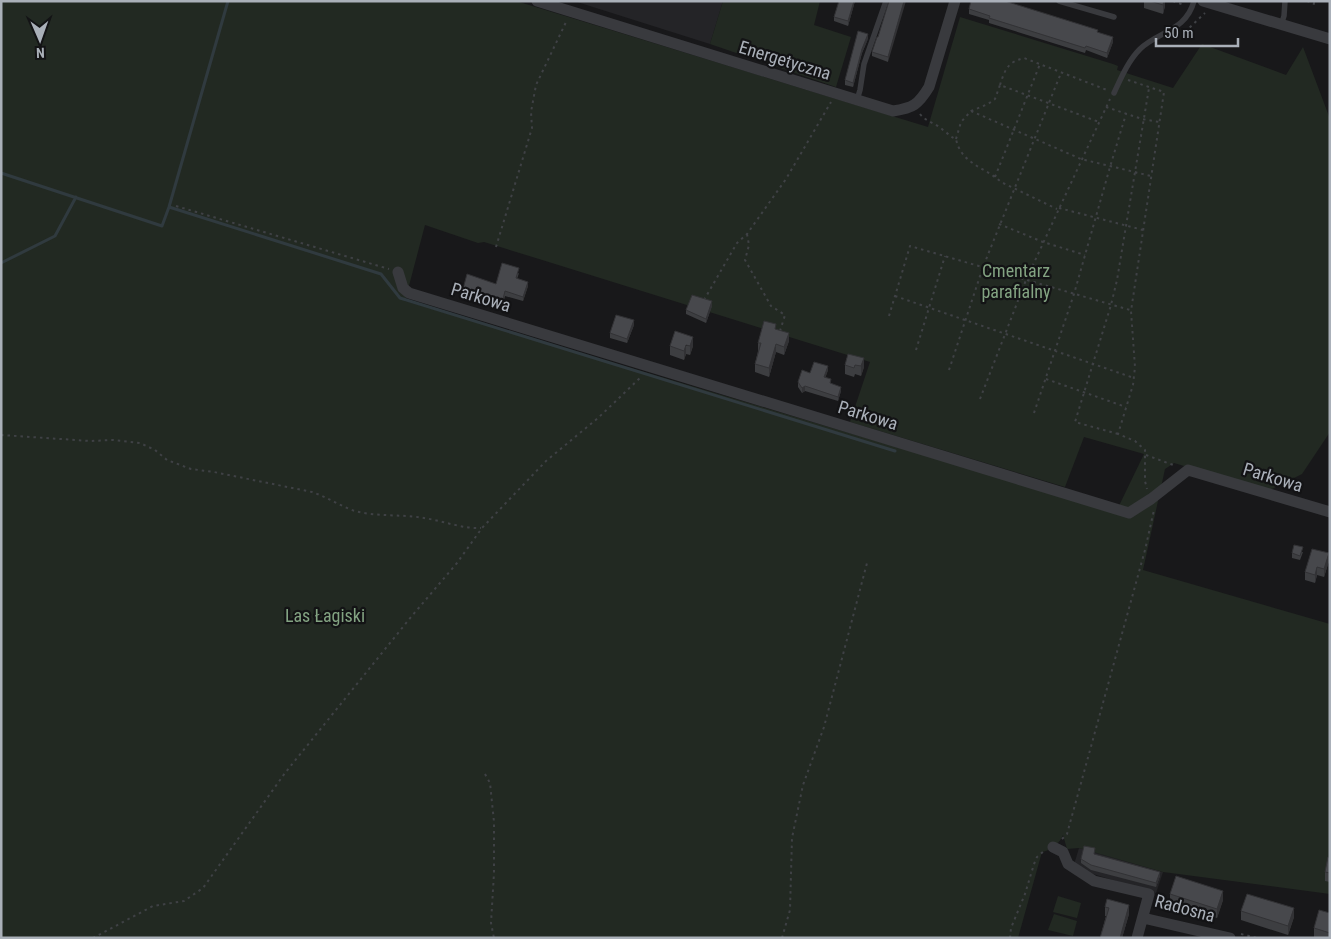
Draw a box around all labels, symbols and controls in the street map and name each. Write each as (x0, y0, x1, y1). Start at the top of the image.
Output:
north arrow (15, 15, 65, 65)
scale bar (1156, 15, 1238, 47)
text: 50 m (1164, 24, 1194, 42)
street label: Energetyczna (736, 36, 834, 84)
text: N (36, 45, 45, 61)
park label: Cmentarz parafialny (981, 260, 1051, 302)
street label: Parkowa (449, 278, 513, 316)
street label: Parkowa (836, 396, 900, 434)
street label: Parkowa (1241, 458, 1305, 496)
park label: Las Łagiski (285, 605, 365, 626)
street label: Radosna (1152, 890, 1218, 926)

